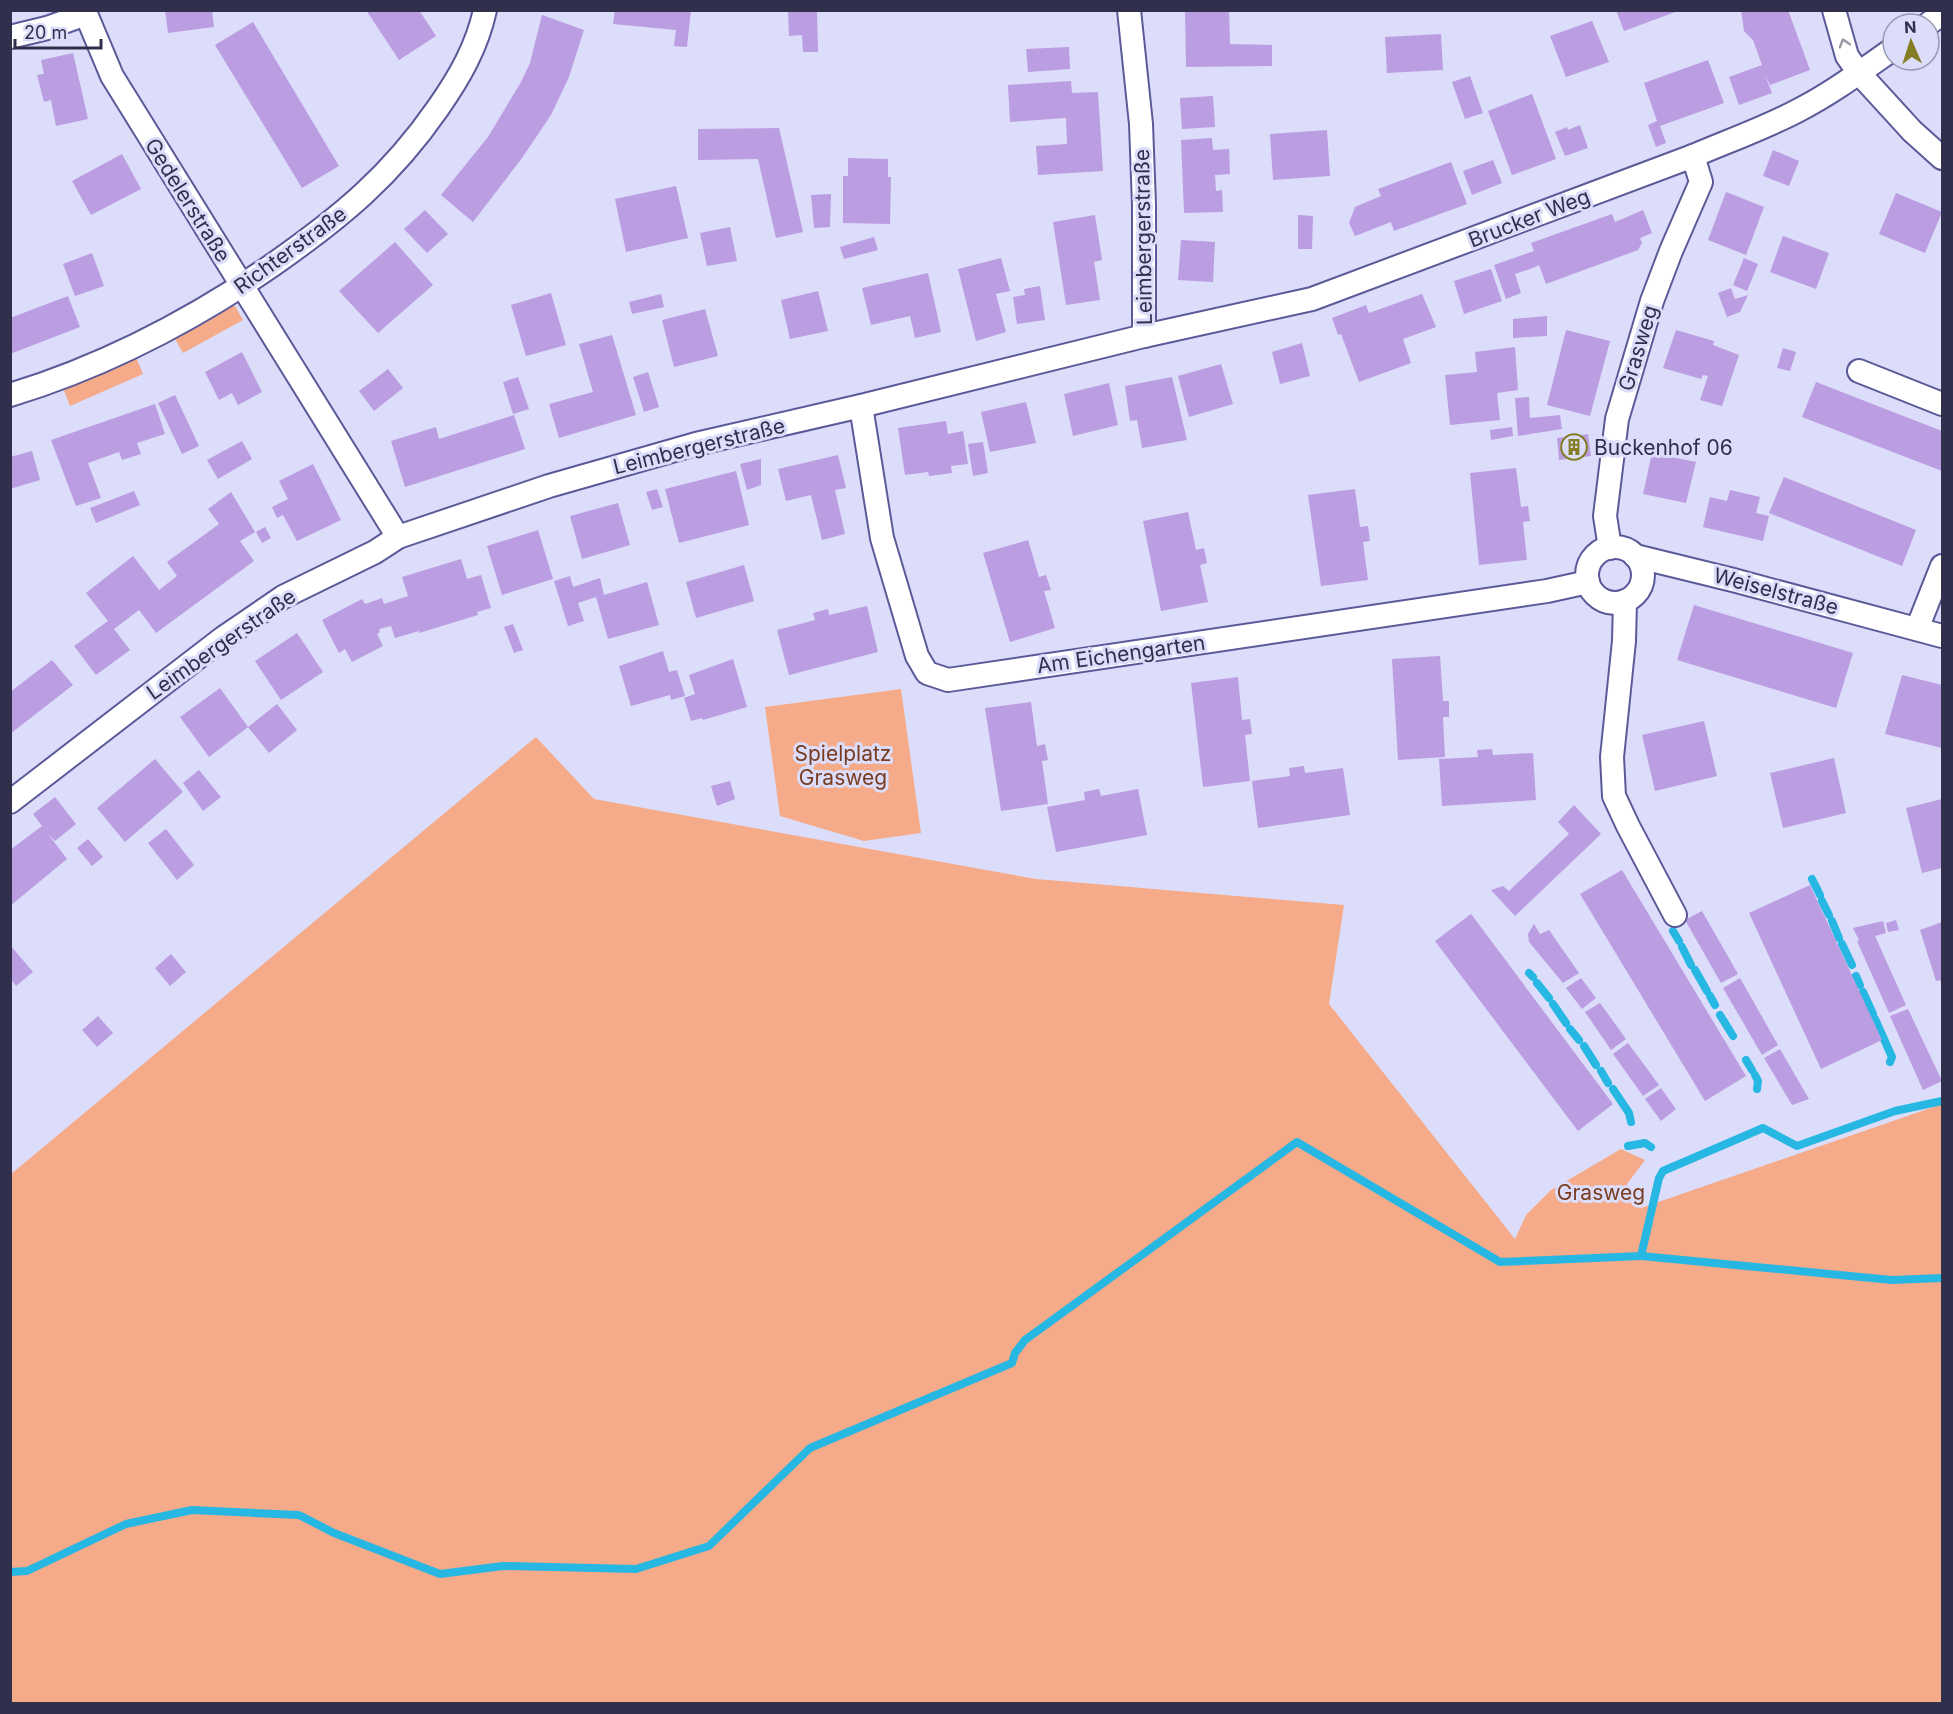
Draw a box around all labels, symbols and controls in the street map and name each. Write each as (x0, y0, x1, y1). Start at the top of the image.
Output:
scale bar (15, 12, 100, 50)
north arrow (1881, 12, 1941, 72)
text: N (1904, 17, 1917, 37)
text: 20 m (24, 22, 67, 43)
one-way arrow (1839, 38, 1851, 49)
street label: Gedelerstraße (140, 134, 236, 266)
street label: Leimbergerstraße (1129, 149, 1157, 325)
street label: Brucker Weg (1465, 183, 1593, 253)
street label: Richterstraße (229, 201, 351, 299)
street label: Grasweg (1613, 302, 1663, 394)
street label: Leimbergerstraße (611, 413, 787, 479)
building icon: Buckenhof 06 (1559, 432, 1589, 462)
place label: Buckenhof 06 (1594, 435, 1733, 460)
street label: Weiselstraße (1711, 562, 1841, 620)
street label: Leimbergerstraße (142, 583, 300, 705)
street label: Am Eichengarten (1035, 630, 1207, 678)
park label: Spielplatz Grasweg (795, 741, 891, 790)
park label: Grasweg (1557, 1180, 1645, 1205)

